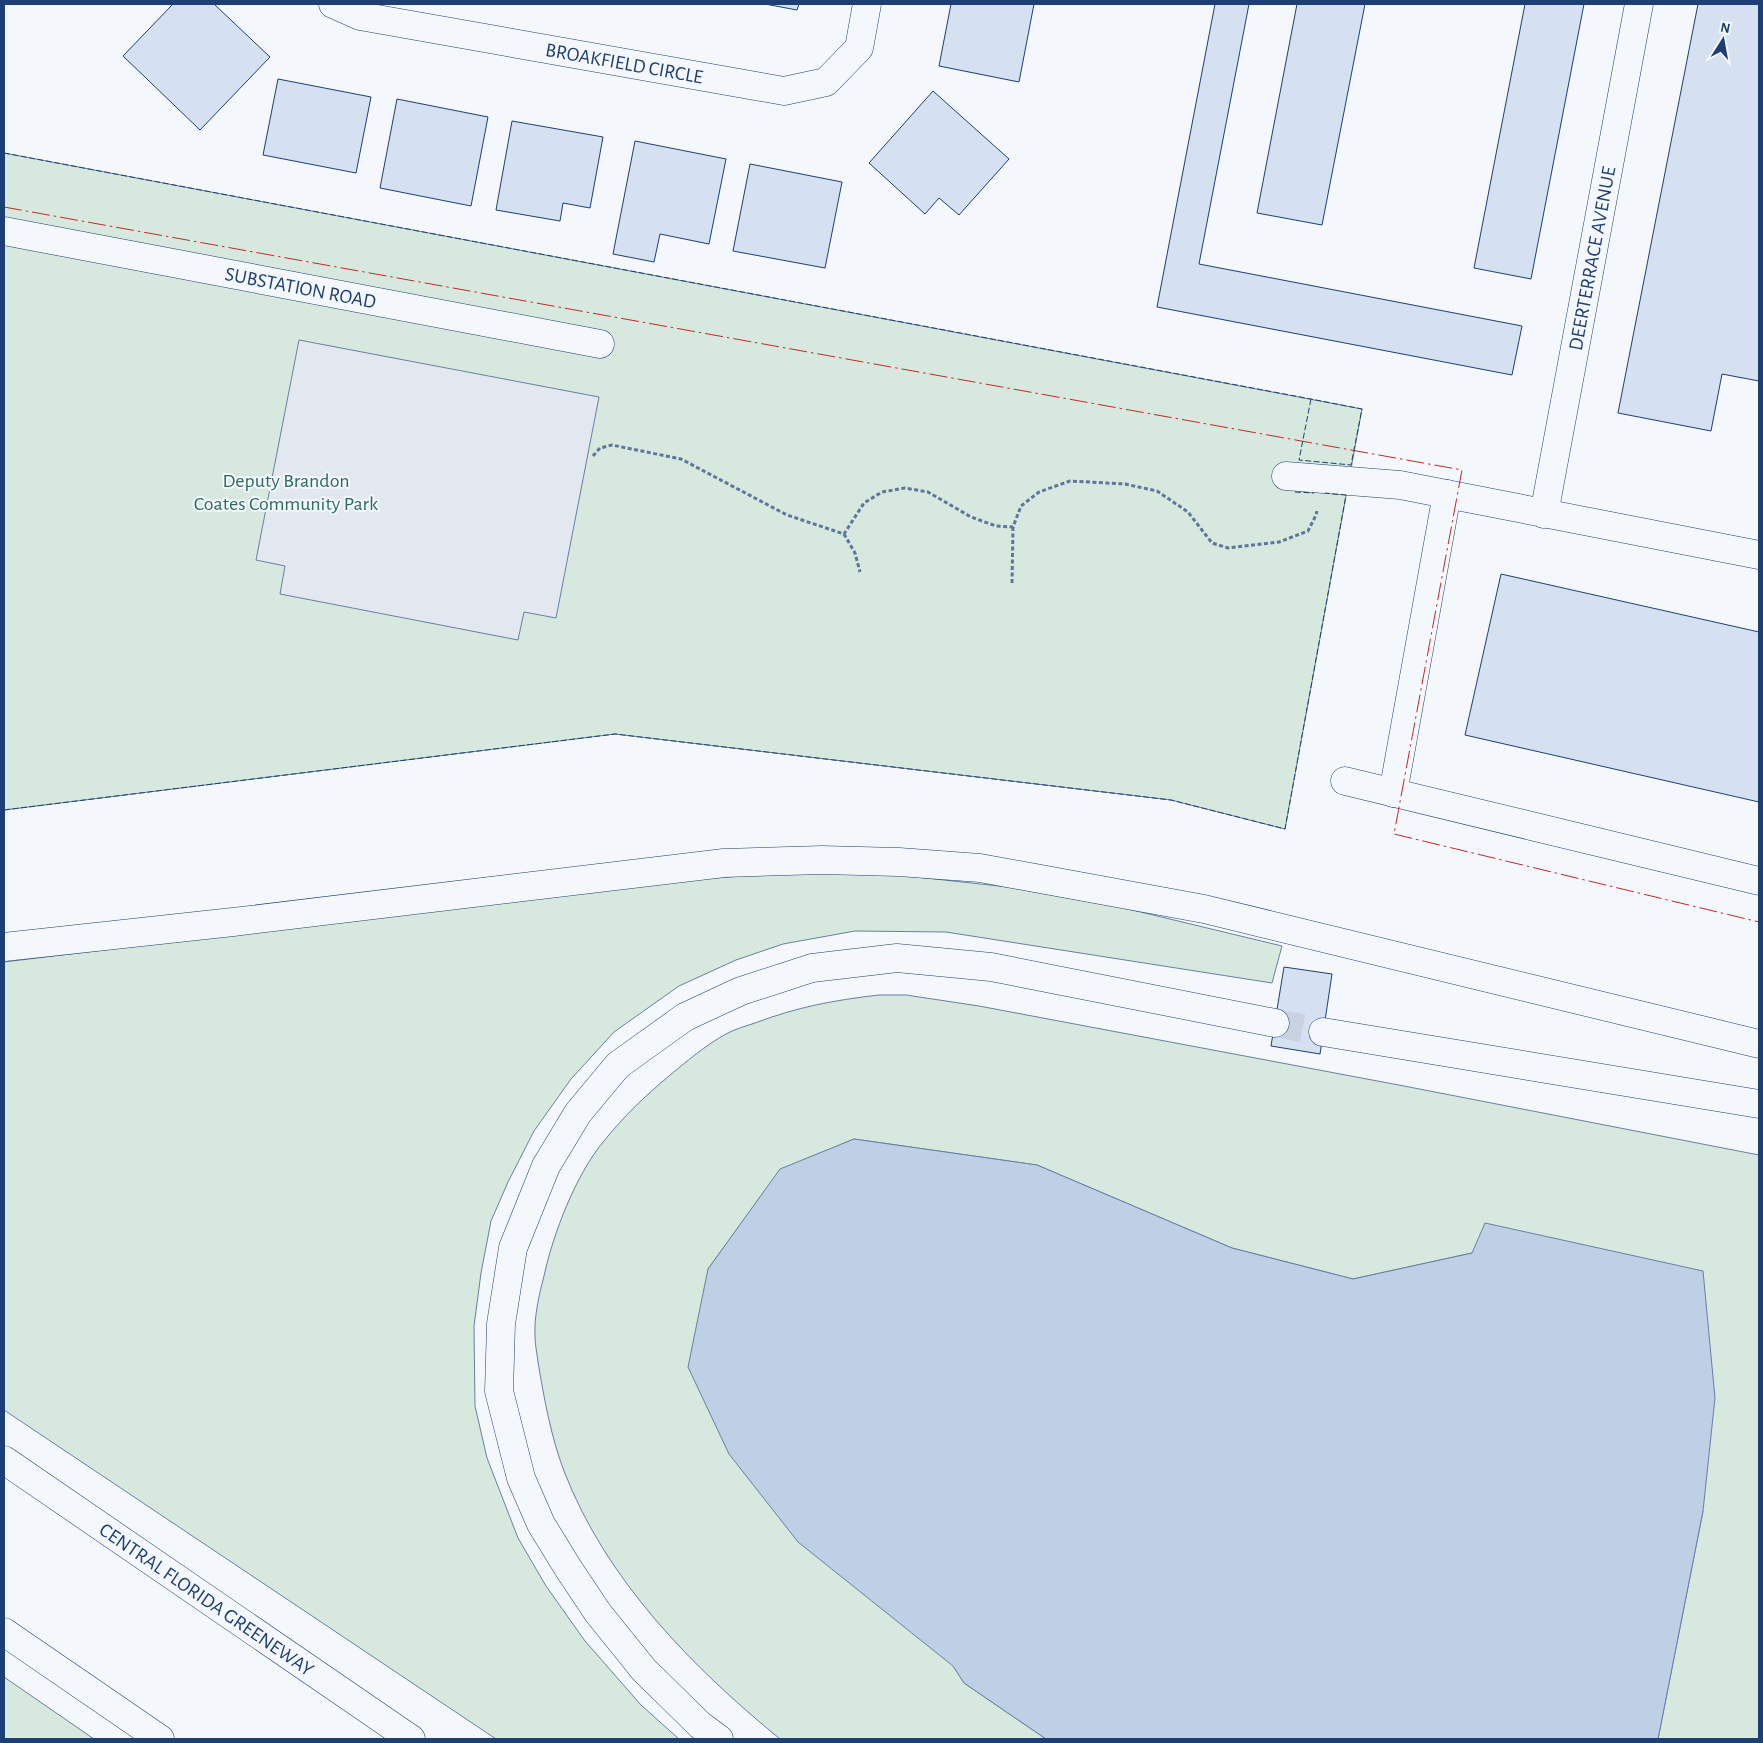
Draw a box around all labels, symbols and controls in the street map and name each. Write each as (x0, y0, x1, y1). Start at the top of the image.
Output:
north arrow (1698, 15, 1748, 65)
text: N (1719, 20, 1731, 36)
street label: BROAKFIELD CIRCLE (544, 40, 705, 88)
street label: DEERTERRACE AVENUE (1566, 165, 1620, 352)
street label: SUBSTATION ROAD (223, 264, 378, 312)
park label: Deputy Brandon Coates Community Park (194, 471, 378, 514)
street label: CENTRAL FLORIDA GREENEWAY (96, 1520, 317, 1680)

